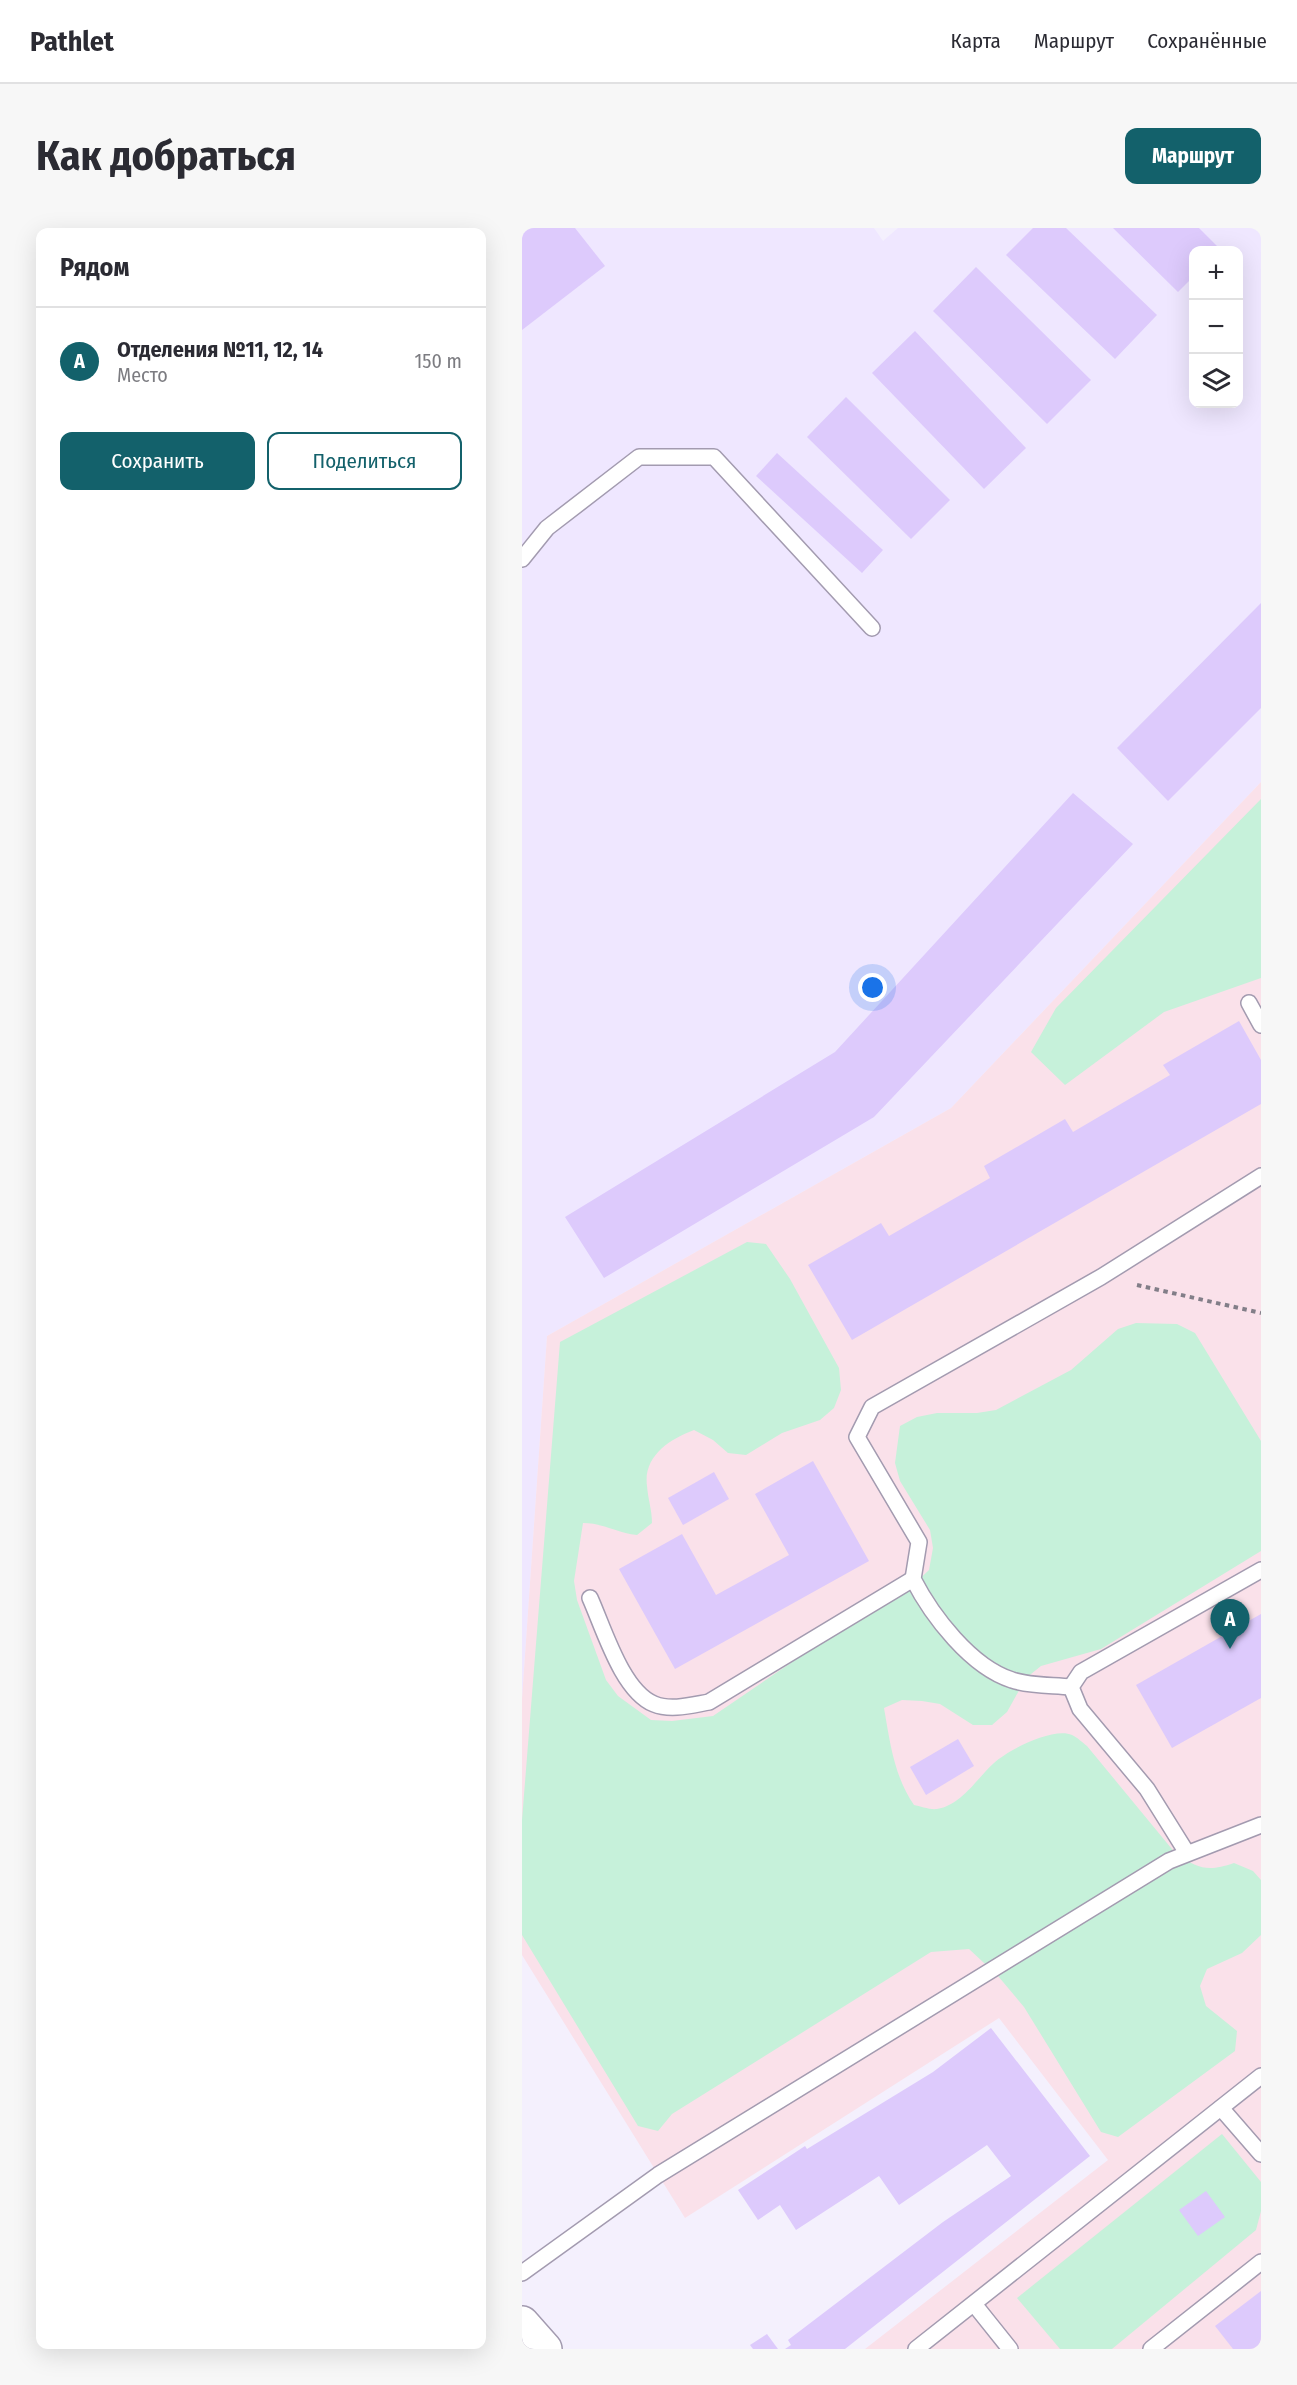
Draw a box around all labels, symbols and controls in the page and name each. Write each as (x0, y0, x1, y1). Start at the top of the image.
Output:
text: Pathlet (30, 25, 114, 58)
text: Карта (951, 28, 1001, 54)
text: Маршрут (1034, 28, 1114, 54)
text: Сохранённые (1147, 28, 1267, 54)
button: Маршрут (1125, 128, 1261, 184)
text: Как добраться (36, 131, 296, 181)
map controls (1189, 246, 1243, 408)
button: + (1189, 246, 1243, 300)
text: Рядом (60, 252, 129, 283)
button: − (1189, 300, 1243, 354)
text: Отделения №11, 12, 14 (117, 336, 323, 363)
text: A (74, 349, 85, 373)
text: 150 m (415, 349, 462, 373)
button: layers (1189, 354, 1243, 408)
text: Место (117, 363, 168, 387)
button: Сохранить (60, 432, 255, 490)
button: Поделиться (267, 432, 462, 490)
your location (858, 973, 887, 1002)
pin: A (1210, 1600, 1250, 1649)

